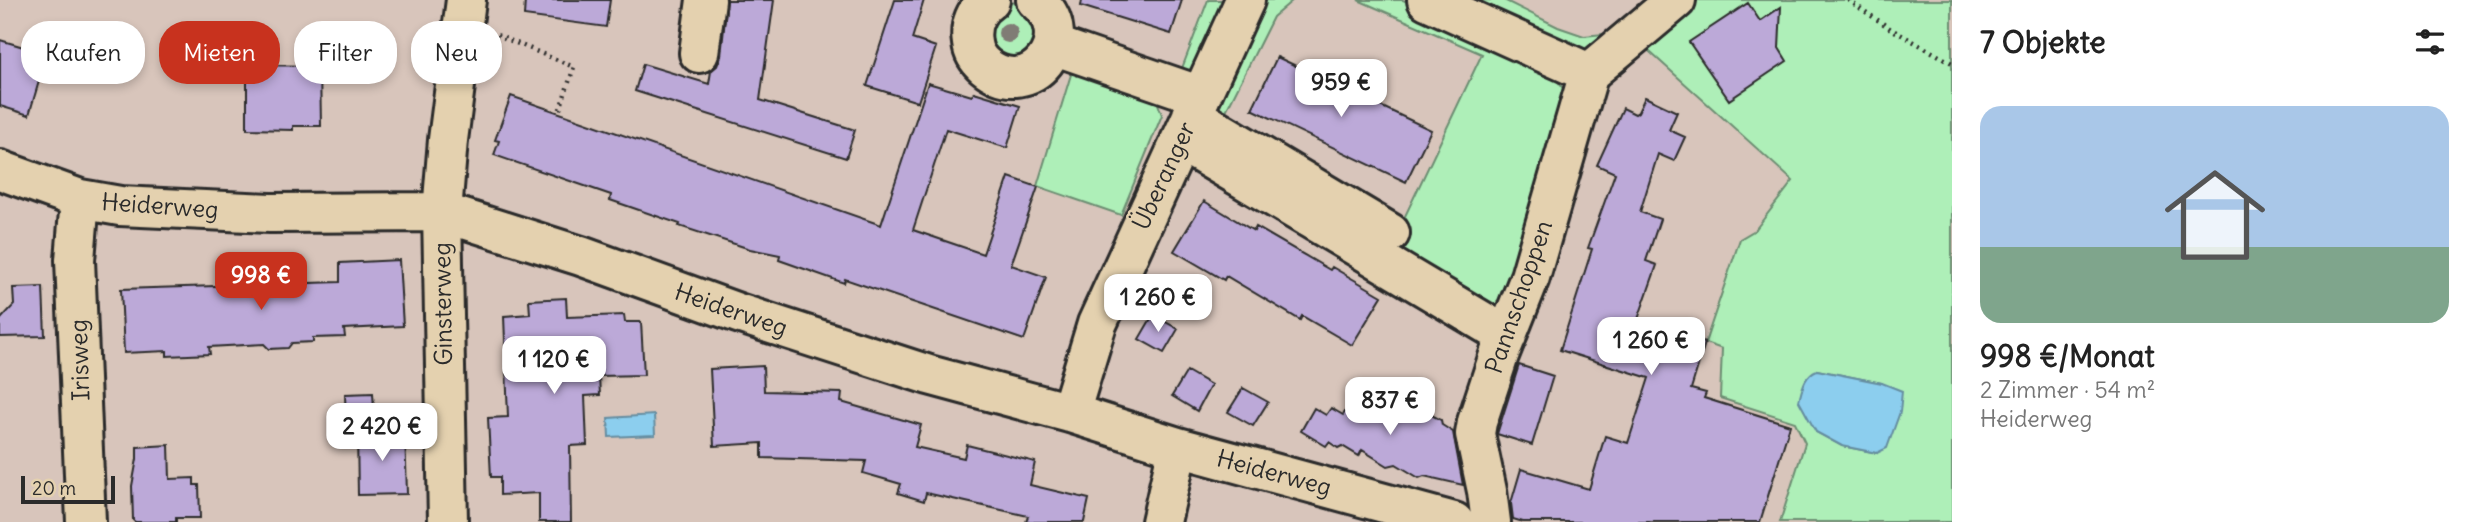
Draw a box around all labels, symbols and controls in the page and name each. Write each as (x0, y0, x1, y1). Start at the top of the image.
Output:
chip: Kaufen (21, 21, 145, 84)
chip: Mieten (159, 21, 280, 84)
chip: Filter (294, 21, 397, 84)
chip: Neu (411, 21, 502, 84)
text: 7 Objekte (1980, 23, 2106, 61)
icon: filters (2411, 23, 2449, 61)
pin: 959 € (1292, 60, 1390, 119)
text: 959 € (1311, 67, 1371, 96)
street label: Überanger (1125, 117, 1201, 234)
icon: home (2152, 152, 2278, 278)
street label: Heiderweg (101, 186, 220, 224)
street label: Pannschoppen (1478, 216, 1558, 377)
street label: Ginsterweg (426, 242, 458, 366)
pin: 998 € (212, 252, 310, 312)
text: 998 € (231, 260, 291, 289)
pin: 1 260 € (1093, 274, 1223, 334)
street label: Heiderweg (671, 276, 792, 342)
text: 1 260 € (1120, 282, 1196, 311)
pin: 1 260 € (1586, 318, 1716, 377)
street label: Irisweg (63, 319, 95, 401)
text: 1 260 € (1613, 325, 1689, 354)
pin: 1 120 € (489, 336, 619, 396)
text: 998 €/Monat (1980, 337, 2155, 375)
text: 1 120 € (518, 344, 590, 373)
text: 2 Zimmer · 54 m² (1980, 375, 2155, 404)
pin: 837 € (1341, 378, 1439, 437)
text: 837 € (1361, 385, 1419, 414)
pin: 2 420 € (317, 404, 447, 463)
text: Heiderweg (1980, 404, 2092, 433)
text: 2 420 € (342, 411, 422, 440)
street label: Heiderweg (1214, 442, 1335, 502)
scale bar (21, 473, 116, 505)
text: 20 m (32, 476, 76, 500)

